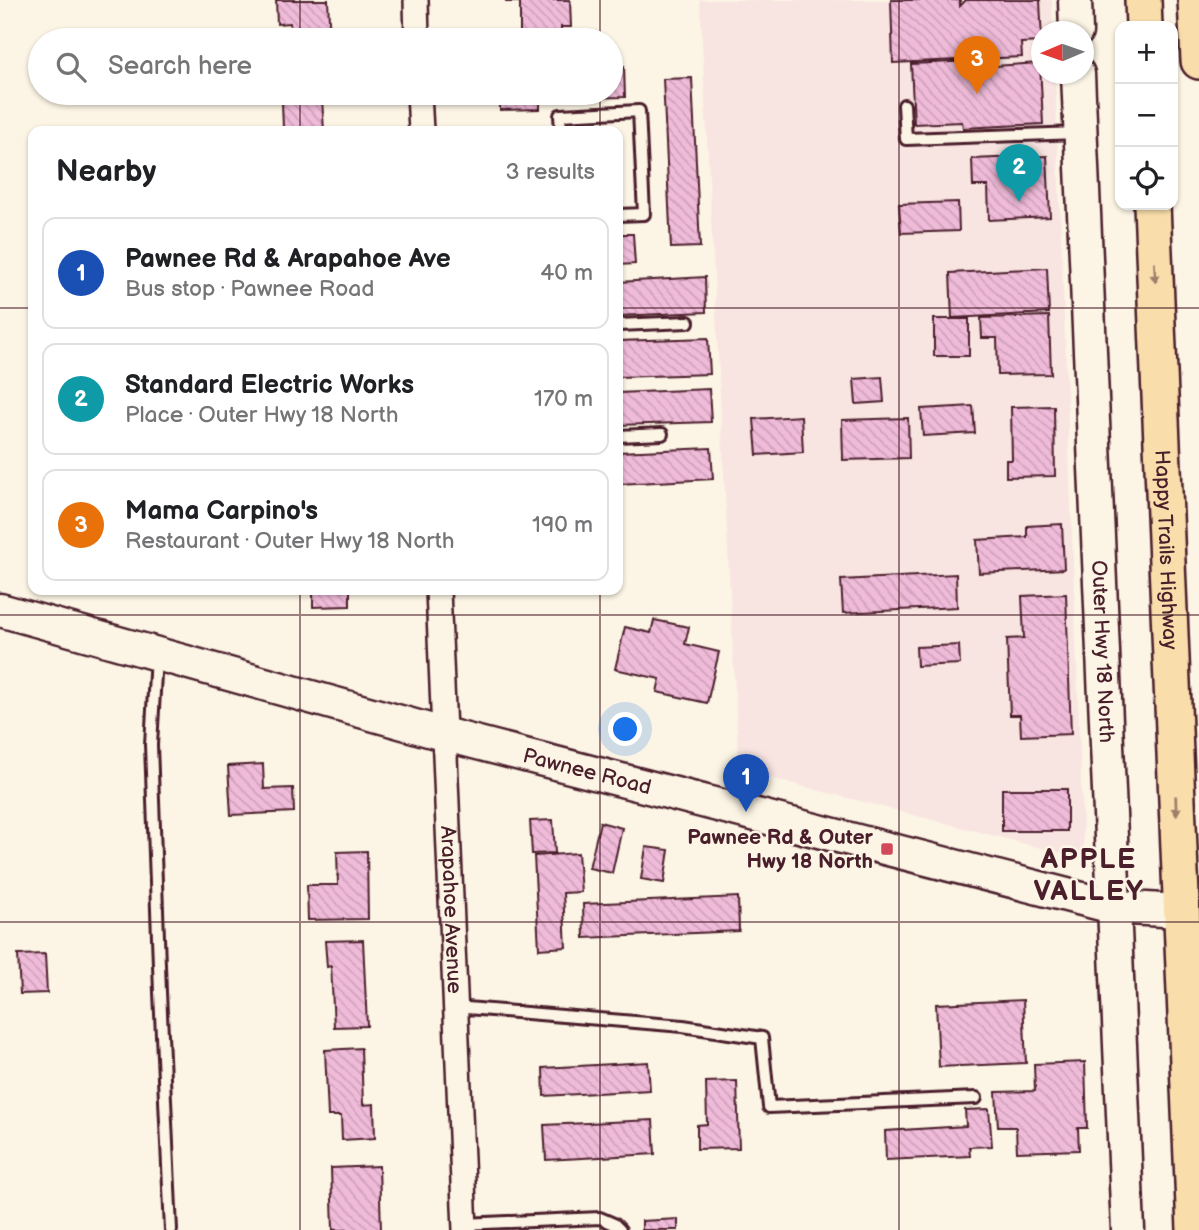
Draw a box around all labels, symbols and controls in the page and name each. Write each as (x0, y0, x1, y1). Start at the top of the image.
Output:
north arrow (1031, 21, 1094, 84)
map controls (1115, 21, 1178, 210)
button: + (1115, 21, 1178, 84)
search box (28, 28, 623, 105)
pin: 3 (954, 36, 1000, 94)
icon: search (52, 48, 90, 86)
text: Search here (108, 51, 252, 82)
button: − (1115, 84, 1178, 147)
pin: 2 (996, 144, 1042, 202)
button: locate (1115, 147, 1178, 210)
text: Nearby (56, 154, 156, 190)
text: 3 results (506, 158, 595, 186)
text: Pawnee Rd & Arapahoe Ave (125, 244, 451, 275)
text: 1 (76, 259, 86, 287)
text: 40 m (540, 259, 593, 287)
one-way arrow (1149, 262, 1160, 284)
text: Bus stop · Pawnee Road (125, 275, 374, 303)
text: Standard Electric Works (125, 370, 414, 401)
text: 2 (74, 385, 88, 413)
text: 170 m (534, 385, 593, 413)
text: Place · Outer Hwy 18 North (125, 401, 398, 429)
street label: Happy Trails Highway (1149, 449, 1183, 651)
text: Mama Carpino's (125, 496, 318, 527)
text: 3 (74, 511, 88, 539)
text: 190 m (532, 511, 593, 539)
text: Restaurant · Outer Hwy 18 North (125, 527, 455, 555)
street label: Outer Hwy 18 North (1086, 560, 1119, 743)
your location (608, 712, 642, 746)
street label: Pawnee Road (520, 743, 654, 800)
pin: 1 (723, 754, 769, 812)
one-way arrow (1171, 795, 1182, 817)
street label: Arapahoe Avenue (435, 825, 467, 994)
place label: Pawnee Rd & Outer Hwy 18 North (687, 825, 874, 874)
marker: Pawnee Rd & Outer Hwy 18 North (879, 841, 895, 857)
district label: APPLE VALLEY (1033, 843, 1145, 908)

